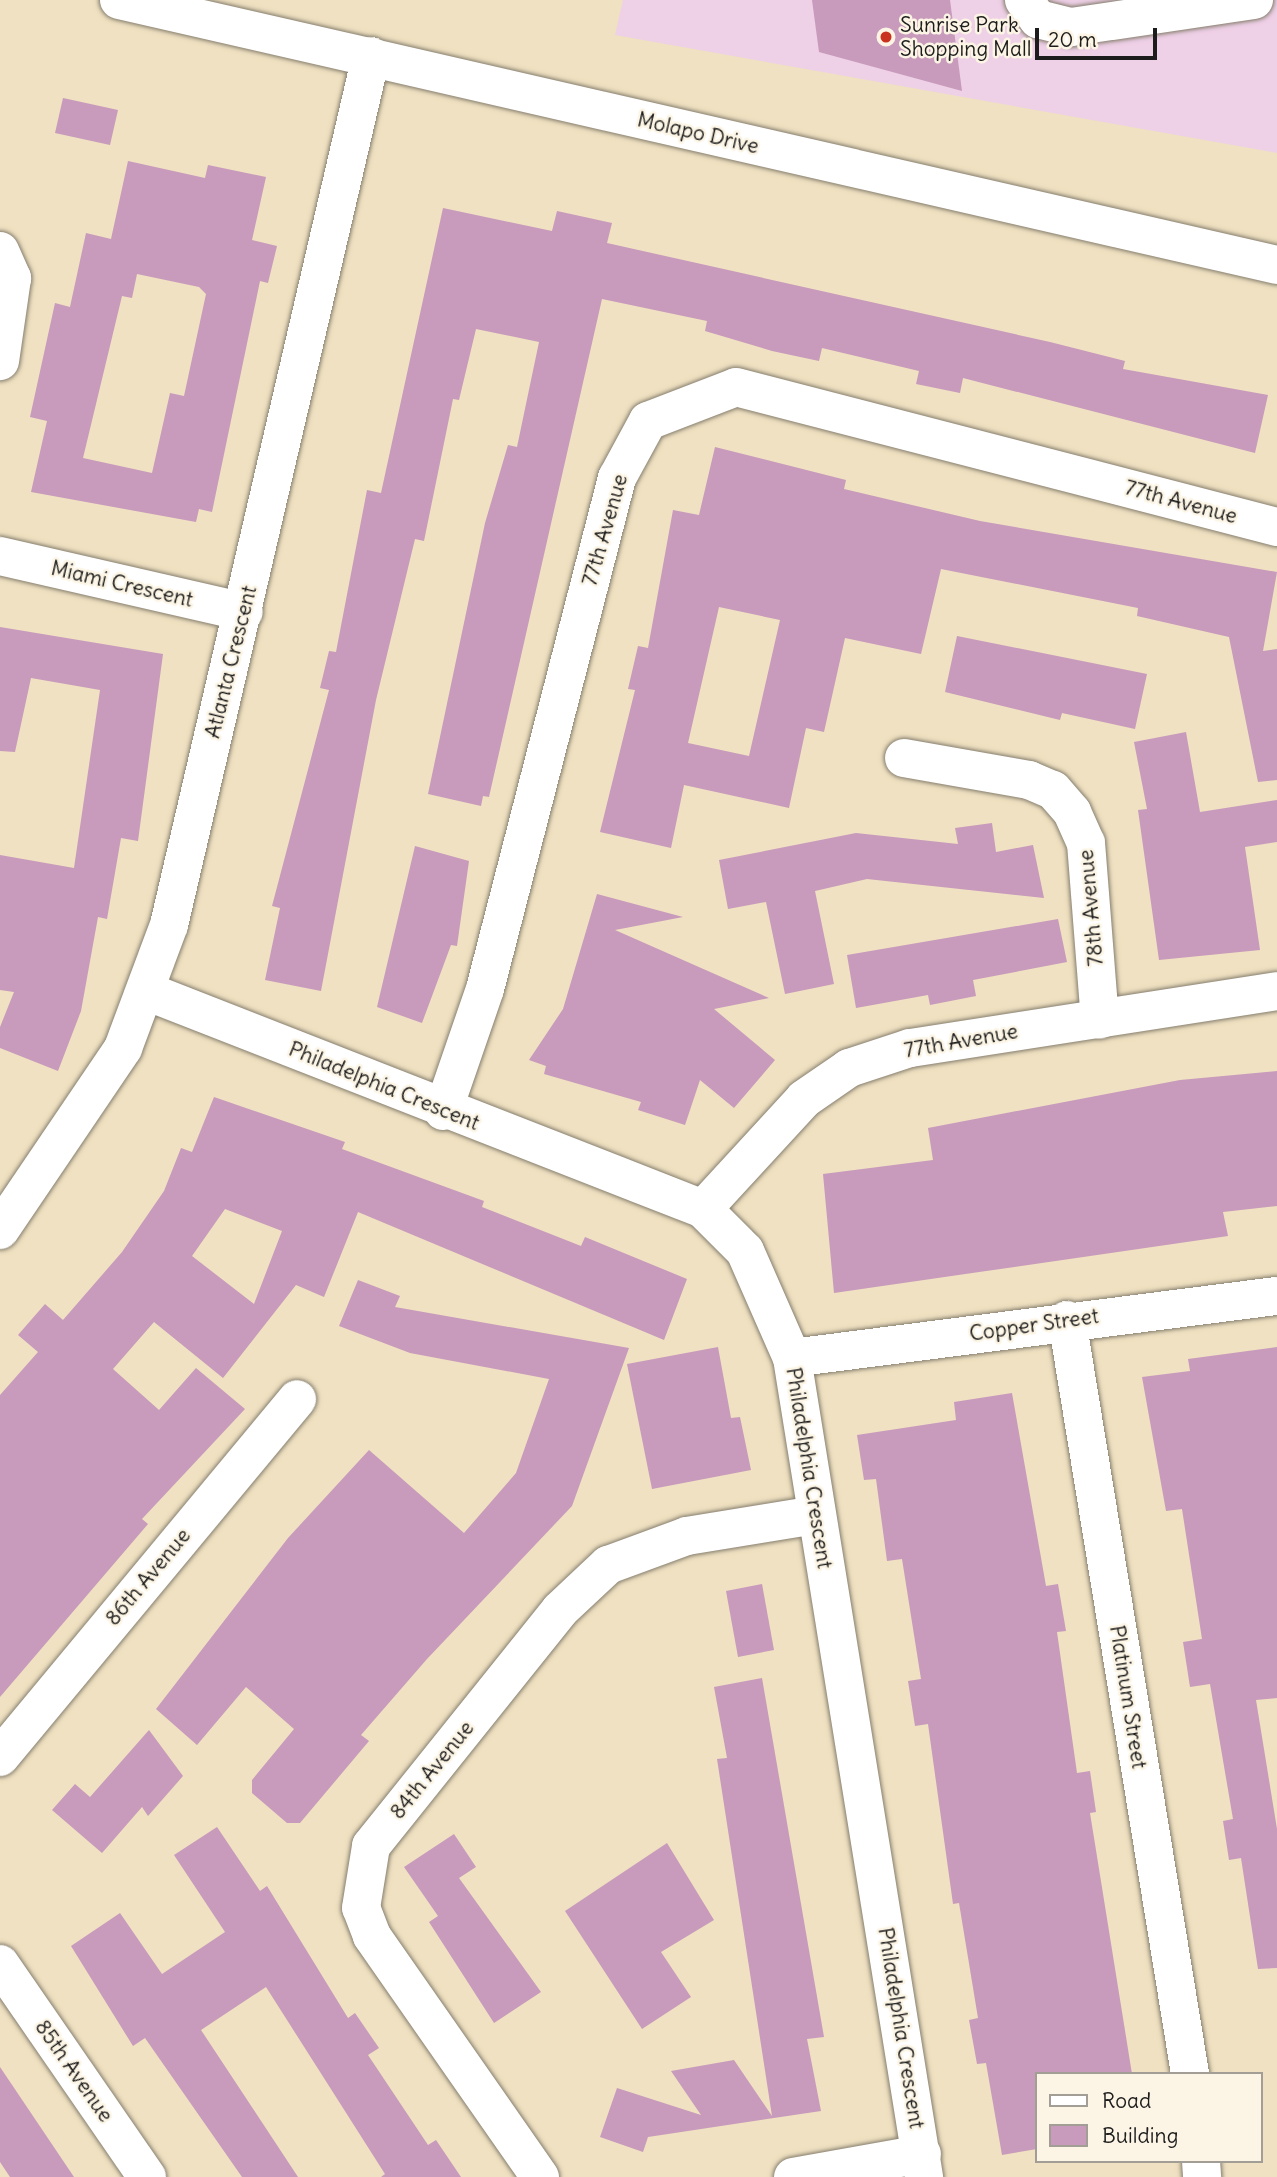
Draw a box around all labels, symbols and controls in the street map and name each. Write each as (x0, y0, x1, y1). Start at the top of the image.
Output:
place label: Sunrise Park Shopping Mall (900, 12, 1031, 62)
scale bar (1039, 14, 1162, 58)
text: 20 m (1048, 26, 1097, 53)
marker: Sunrise Park Shopping Mall (878, 29, 894, 45)
street label: Molapo Drive (635, 107, 761, 159)
street label: 77th Avenue (577, 471, 633, 589)
street label: 77th Avenue (1122, 475, 1240, 529)
street label: Miami Crescent (49, 555, 195, 613)
street label: Atlanta Crescent (200, 583, 262, 741)
street label: 78th Avenue (1073, 849, 1109, 967)
street label: 77th Avenue (902, 1019, 1020, 1063)
street label: Philadelphia Crescent (285, 1036, 483, 1136)
street label: Copper Street (968, 1303, 1100, 1347)
street label: Philadelphia Crescent (781, 1366, 837, 1570)
street label: 86th Avenue (100, 1523, 196, 1631)
street label: Platinum Street (1104, 1623, 1152, 1771)
street label: 84th Avenue (385, 1716, 479, 1824)
street label: Philadelphia Crescent (873, 1926, 929, 2130)
street label: 85th Avenue (30, 2015, 118, 2127)
legend (1036, 2072, 1263, 2163)
text: Road (1102, 2087, 1151, 2114)
text: Building (1102, 2122, 1178, 2149)

